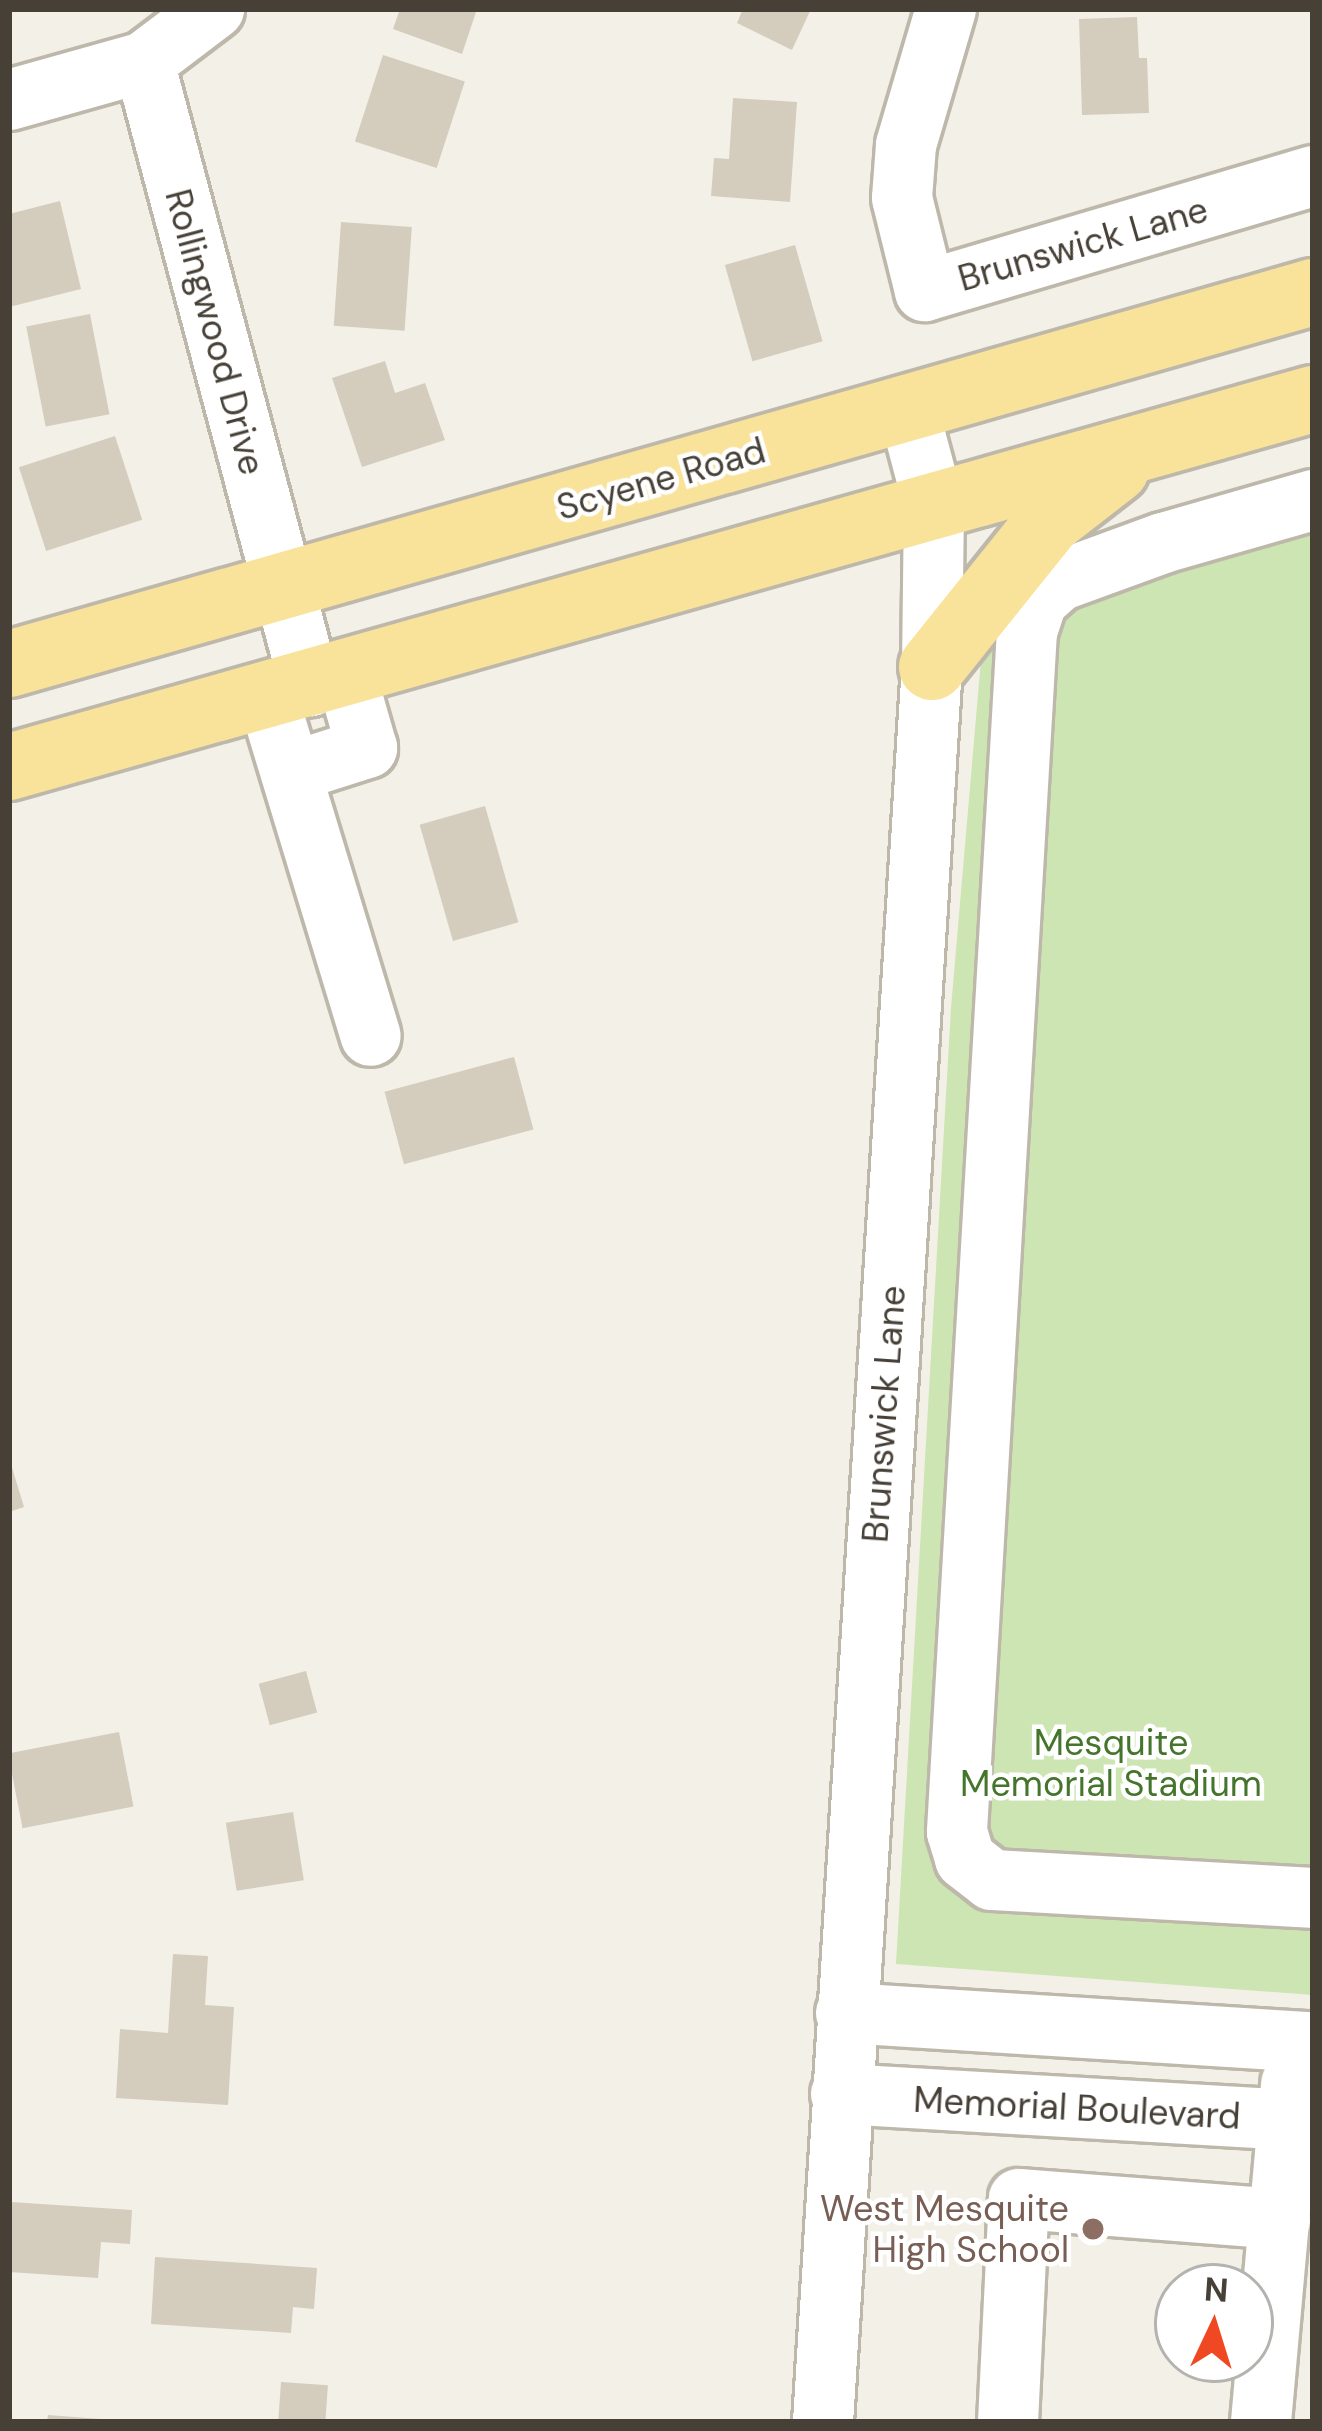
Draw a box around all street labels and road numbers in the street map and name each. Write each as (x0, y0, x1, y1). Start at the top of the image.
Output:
street label: Rollingwood Drive (156, 184, 274, 480)
street label: Brunswick Lane (953, 188, 1213, 300)
street label: Scyene Road (552, 429, 770, 529)
street label: Brunswick Lane (853, 1284, 915, 1544)
street label: Memorial Boulevard (912, 2078, 1242, 2138)

